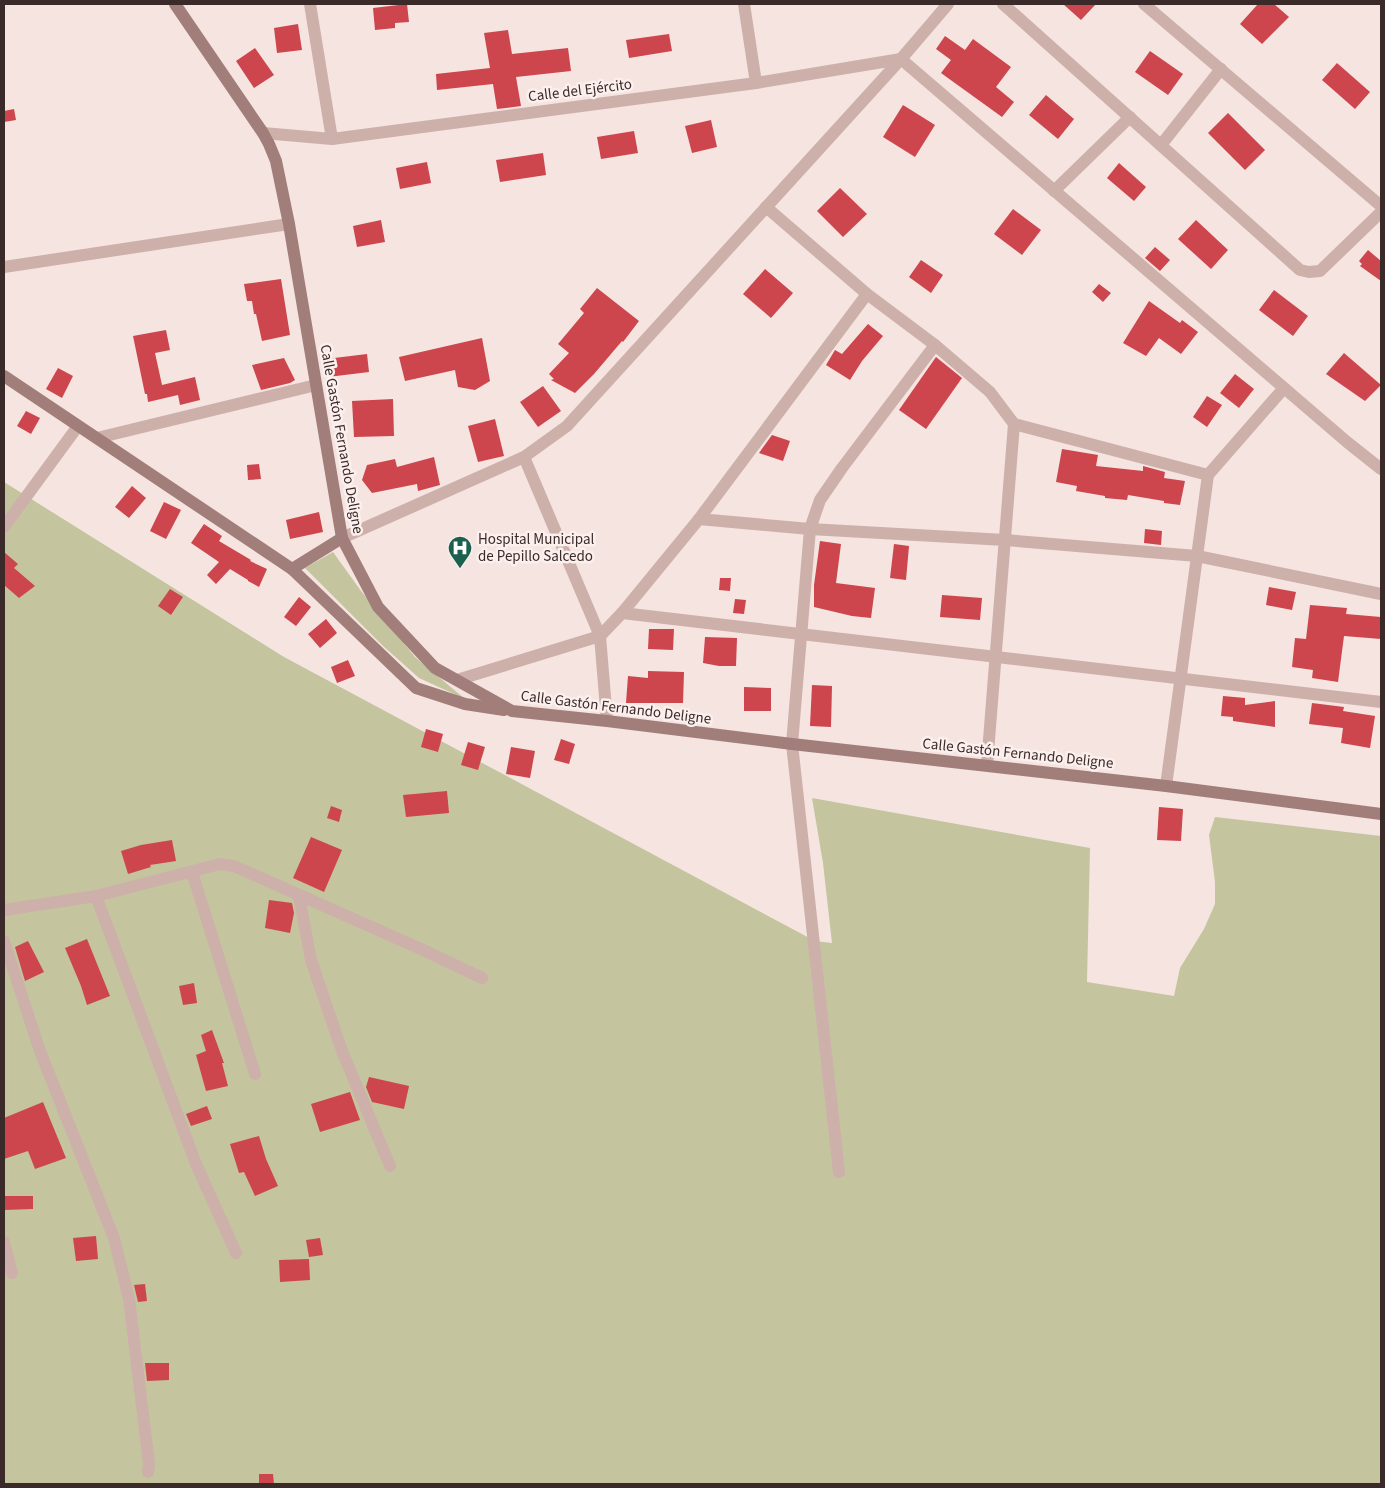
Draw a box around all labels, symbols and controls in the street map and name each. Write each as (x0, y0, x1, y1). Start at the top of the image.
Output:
street label: Calle del Ejército (527, 74, 633, 107)
street label: Calle Gastón Fernando Deligne (315, 343, 369, 535)
place label: Hospital Municipal de Pepillo Salcedo (478, 529, 594, 567)
hospital icon: Hospital Municipal de Pepillo Salcedo (447, 535, 473, 569)
street label: Calle Gastón Fernando Deligne (519, 685, 712, 730)
street label: Calle Gastón Fernando Deligne (921, 733, 1114, 774)

